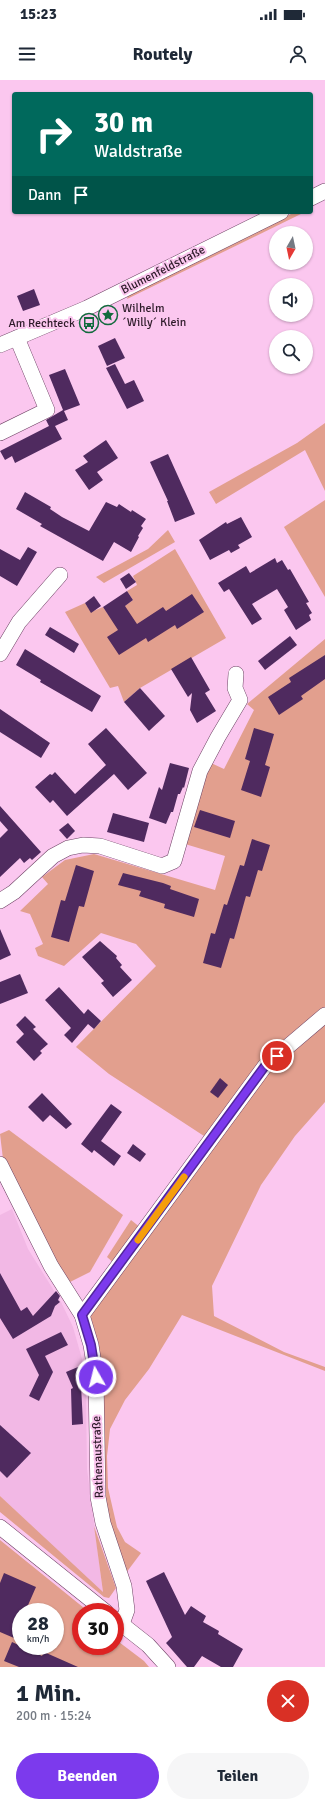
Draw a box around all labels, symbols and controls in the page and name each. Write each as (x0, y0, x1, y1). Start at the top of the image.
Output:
text: 15:23 (20, 5, 57, 23)
icon: menu (16, 43, 38, 65)
text: Routely (133, 43, 192, 65)
icon: person (287, 43, 309, 65)
text: 30 m (94, 106, 153, 140)
icon: right (28, 108, 80, 160)
text: Waldstraße (94, 140, 183, 162)
icon: arrive (70, 184, 92, 206)
text: Dann (28, 186, 62, 204)
north arrow (269, 226, 313, 270)
map controls (269, 226, 313, 374)
street label: Blumenfeldstraße (118, 242, 208, 298)
button: sound (269, 278, 313, 322)
place label: Wilhelm ´Willy´ Klein (122, 301, 186, 330)
place icon: Wilhelm ´Willy´ Klein (97, 304, 119, 326)
bus stop icon: Am Rechteck (78, 312, 100, 334)
place label: Am Rechteck (8, 316, 75, 331)
button: search (269, 330, 313, 374)
pin (260, 1039, 294, 1073)
icon: arrive (266, 1045, 288, 1067)
position arrow (75, 1356, 117, 1398)
street label: Rathenaustraße (89, 1416, 107, 1498)
speed limit sign: 30 (72, 1603, 124, 1655)
text: 28 (27, 1611, 49, 1636)
text: km/h (27, 1633, 49, 1645)
text: 1 Min. (16, 1678, 81, 1708)
button: close (267, 1680, 309, 1722)
text: 200 m · 15:24 (16, 1708, 92, 1724)
button: Beenden (16, 1753, 159, 1799)
button: Teilen (167, 1753, 309, 1799)

